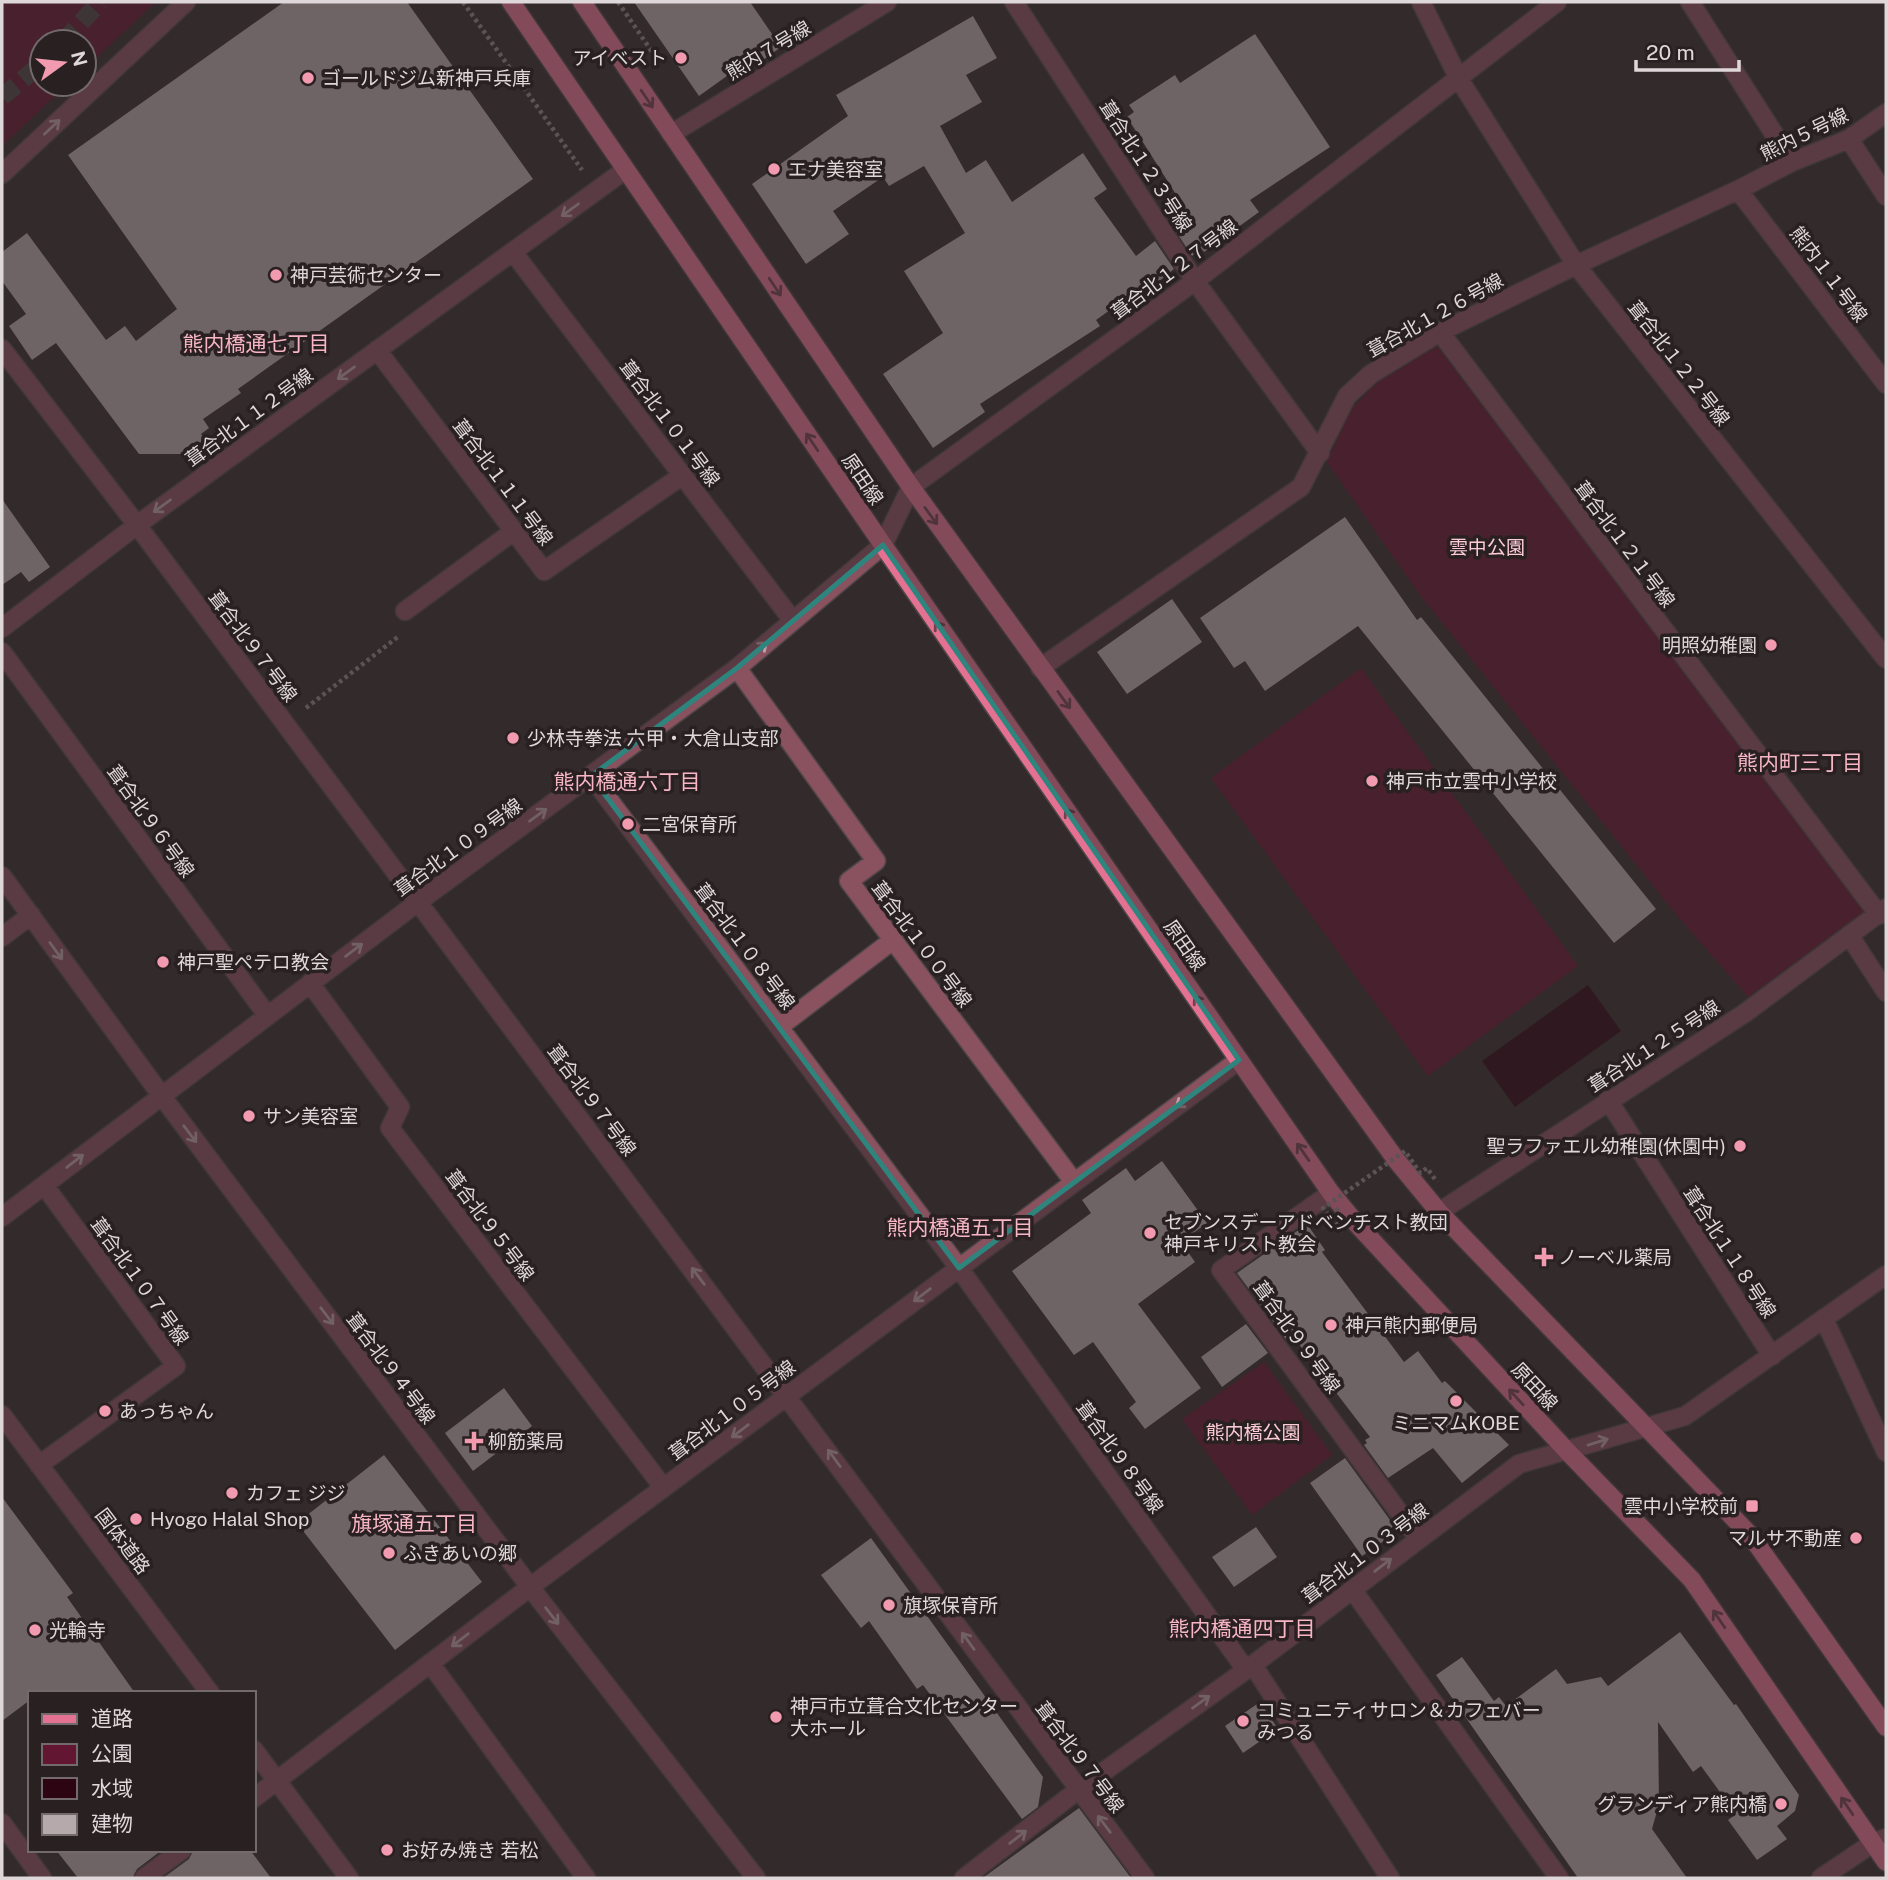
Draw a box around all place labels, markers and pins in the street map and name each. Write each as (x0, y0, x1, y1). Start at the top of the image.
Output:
place label: アイベスト (573, 47, 667, 69)
marker: アイベスト (673, 50, 689, 66)
place label: ゴールドジム新神戸兵庫 (322, 67, 531, 89)
marker: ゴールドジム新神戸兵庫 (300, 70, 316, 86)
place label: エナ美容室 (788, 158, 883, 180)
marker: エナ美容室 (766, 161, 782, 177)
place label: 神戸芸術センター (290, 264, 442, 286)
marker: 神戸芸術センター (268, 267, 284, 283)
place label: 明照幼稚園 (1662, 634, 1757, 656)
marker: 明照幼稚園 (1763, 637, 1779, 653)
place label: 少林寺拳法 六甲・大倉山支部 (527, 727, 779, 749)
marker: 少林寺拳法 六甲・大倉山支部 (505, 730, 521, 746)
place label: 神戸市立雲中小学校 (1386, 770, 1557, 792)
marker: 神戸市立雲中小学校 (1364, 773, 1380, 789)
place label: 二宮保育所 (642, 813, 737, 835)
marker: 二宮保育所 (620, 816, 636, 832)
place label: 神戸聖ぺテロ教会 (177, 951, 329, 973)
marker: 神戸聖ぺテロ教会 (155, 954, 171, 970)
place label: サン美容室 (263, 1105, 358, 1127)
marker: サン美容室 (241, 1108, 257, 1124)
place label: 聖ラファエル幼稚園(休園中) (1486, 1135, 1726, 1157)
marker: 聖ラファエル幼稚園(休園中) (1732, 1138, 1748, 1154)
place label: セブンスデーアドベンチスト教団 神戸キリスト教会 (1164, 1211, 1448, 1255)
marker: セブンスデーアドベンチスト教団 神戸キリスト教会 (1142, 1225, 1158, 1241)
place label: ノーベル薬局 (1558, 1246, 1672, 1268)
marker: ノーベル薬局 (1536, 1249, 1552, 1265)
place label: 神戸熊内郵便局 (1345, 1314, 1478, 1336)
marker: 神戸熊内郵便局 (1323, 1317, 1339, 1333)
marker: ミニマムKOBE (1448, 1393, 1464, 1409)
place label: あっちゃん (119, 1400, 214, 1422)
marker: あっちゃん (97, 1403, 113, 1419)
place label: ミニマムKOBE (1392, 1412, 1520, 1434)
place label: 柳筋薬局 (488, 1430, 564, 1452)
marker: 柳筋薬局 (466, 1433, 482, 1449)
place label: カフェ ジジ (246, 1482, 346, 1504)
marker: カフェ ジジ (224, 1485, 240, 1501)
place label: 雲中小学校前 (1624, 1495, 1738, 1517)
marker: 雲中小学校前 (1744, 1498, 1760, 1514)
place label: Hyogo Halal Shop (150, 1508, 309, 1530)
marker: Hyogo Halal Shop (128, 1511, 144, 1527)
place label: マルサ不動産 (1728, 1527, 1842, 1549)
marker: マルサ不動産 (1848, 1530, 1864, 1546)
place label: ふきあいの郷 (403, 1542, 517, 1564)
marker: ふきあいの郷 (381, 1545, 397, 1561)
place label: 旗塚保育所 (903, 1594, 998, 1616)
marker: 旗塚保育所 (881, 1597, 897, 1613)
place label: 光輪寺 (49, 1619, 106, 1641)
marker: 光輪寺 (27, 1622, 43, 1638)
place label: 神戸市立葺合文化センター 大ホール (790, 1695, 1018, 1739)
place label: コミュニティサロン＆カフェバー みつる (1257, 1699, 1541, 1743)
marker: 神戸市立葺合文化センター 大ホール (768, 1709, 784, 1725)
marker: コミュニティサロン＆カフェバー みつる (1235, 1713, 1251, 1729)
place label: グランディア熊内橋 (1597, 1793, 1767, 1815)
marker: グランディア熊内橋 (1773, 1796, 1789, 1812)
place label: お好み焼き 若松 (401, 1839, 539, 1861)
marker: お好み焼き 若松 (379, 1842, 395, 1858)

